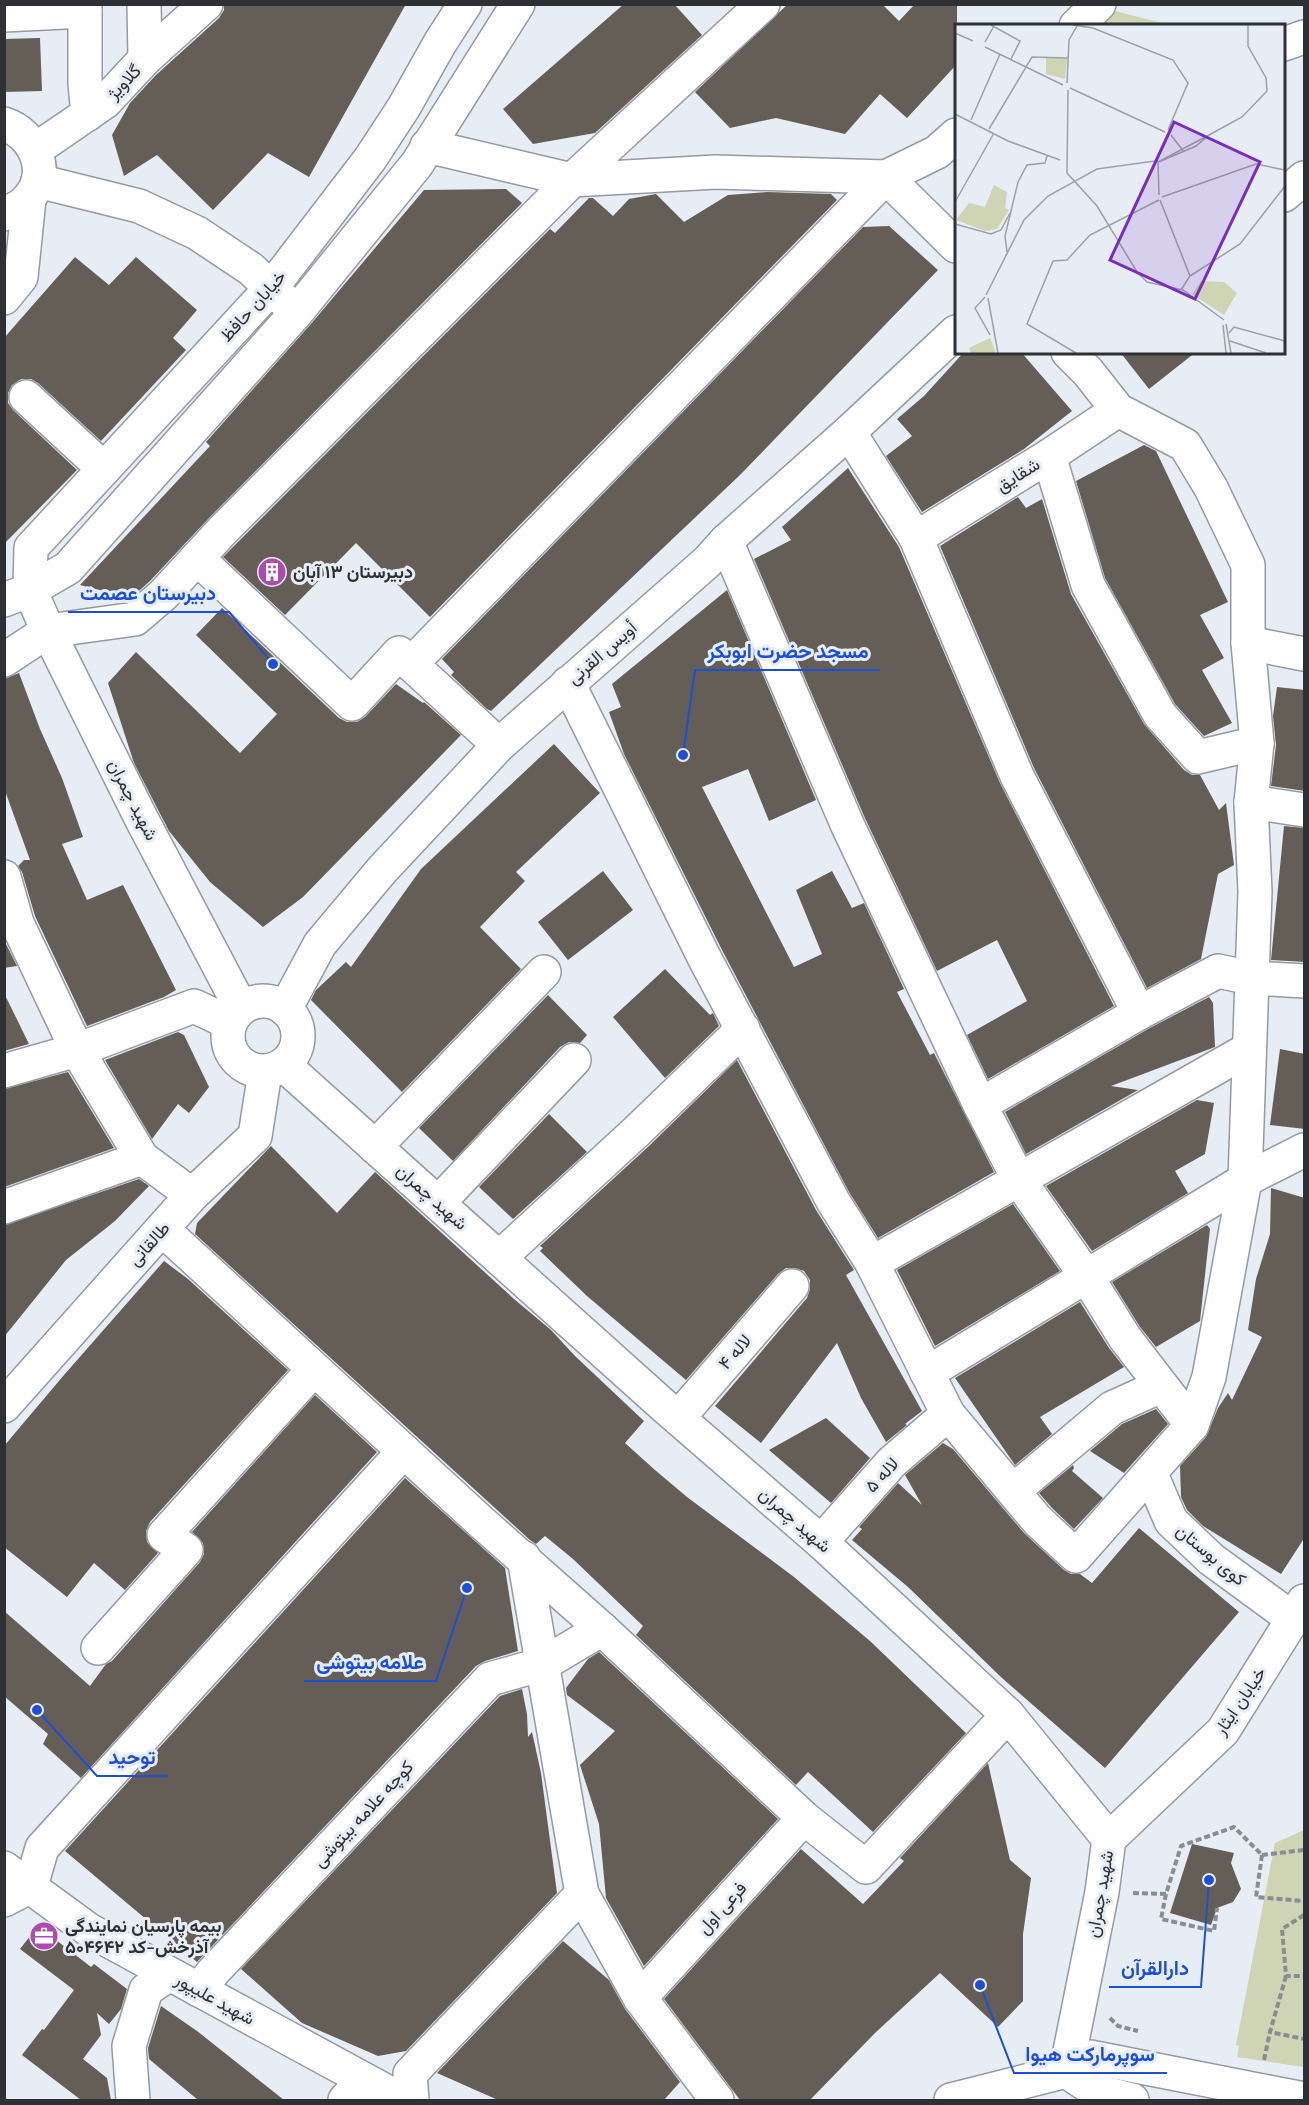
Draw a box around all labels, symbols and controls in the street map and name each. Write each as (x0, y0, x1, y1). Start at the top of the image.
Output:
inset map (955, 24, 1285, 354)
street label: گلاویژ (100, 59, 146, 105)
street label: خیابان حافظ (214, 264, 291, 346)
street label: شقایق (991, 451, 1044, 497)
building icon: دبیرستان ۱۳ آبان (256, 556, 288, 588)
place label: دبیرستان ۱۳ آبان (293, 559, 413, 583)
callout: دبیرستان عصمت (68, 574, 229, 612)
text: دبیرستان عصمت (80, 578, 216, 606)
street label: أویس القرنی (561, 615, 641, 689)
callout: مسجد حضرت ابوبکر (695, 632, 880, 670)
text: مسجد حضرت ابوبکر (706, 636, 869, 664)
street label: شهید چمران (102, 755, 165, 845)
street label: شهید چمران (391, 1158, 473, 1235)
street label: طالقانی (122, 1216, 175, 1271)
street label: لاله ۴ (712, 1329, 756, 1374)
street label: لاله ۵ (859, 1452, 904, 1497)
street label: شهید چمران (754, 1481, 837, 1558)
street label: کوی بوستان (1172, 1518, 1252, 1591)
callout: علامه بیتوشی (304, 1643, 436, 1681)
text: علامه بیتوشی (316, 1647, 424, 1675)
street label: خیابان ایثار (1207, 1662, 1271, 1740)
callout: توحید (97, 1738, 168, 1776)
text: توحید (108, 1742, 156, 1770)
street label: کوچه علامه بیتوشی (307, 1755, 419, 1873)
street label: شهید چمران (1080, 1848, 1119, 1940)
street label: فرعی اول (691, 1876, 751, 1939)
place label: بیمه پارسیان نمایندگی آذرخش-کد ۵۰۴۶۴۲ (65, 1913, 222, 1958)
office icon: بیمه پارسیان نمایندگی آذرخش-کد ۵۰۴۶۴۲ (28, 1920, 60, 1952)
callout: دارالقرآن (1109, 1949, 1201, 1987)
text: دارالقرآن (1121, 1953, 1189, 1981)
street label: شهید علیپور (170, 1966, 260, 2031)
callout: سوپرمارکت هیوا (1014, 2035, 1167, 2073)
text: سوپرمارکت هیوا (1025, 2039, 1155, 2068)

